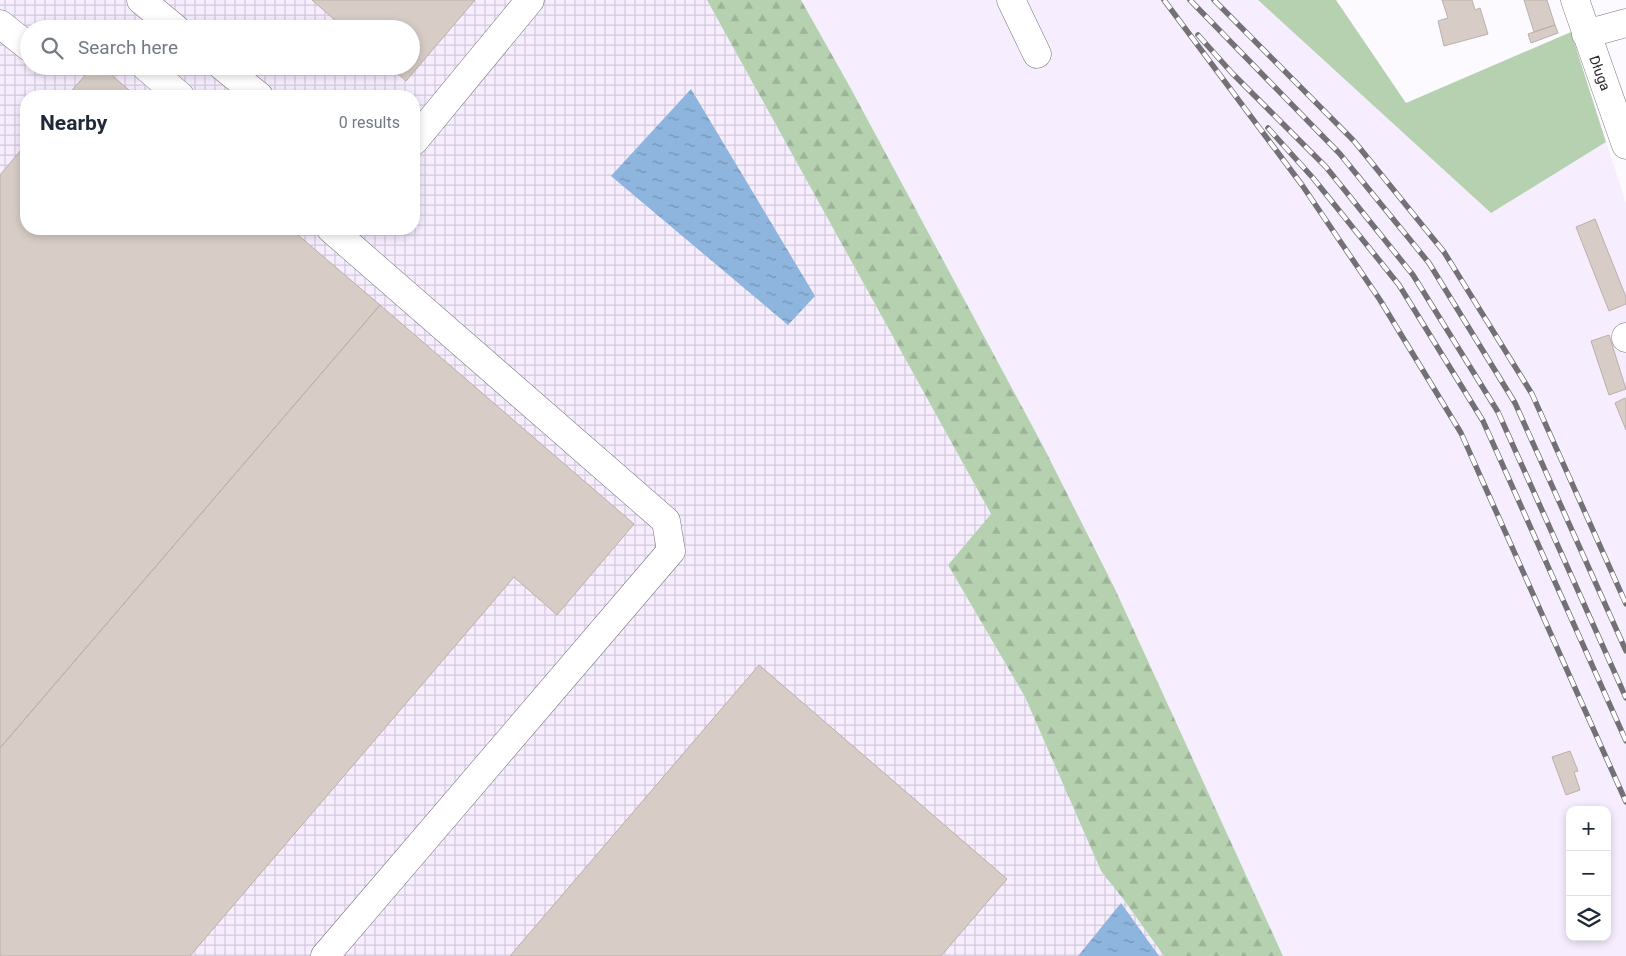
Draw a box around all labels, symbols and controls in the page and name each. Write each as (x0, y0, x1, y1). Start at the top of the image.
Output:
search box (20, 20, 420, 75)
icon: search (38, 34, 66, 62)
text: Search here (78, 36, 178, 59)
street label: Długa (1586, 53, 1614, 93)
text: Nearby (40, 111, 107, 135)
text: 0 results (339, 113, 400, 132)
map controls (1566, 806, 1611, 941)
button: + (1566, 806, 1611, 851)
button: − (1566, 851, 1611, 896)
button: layers (1566, 896, 1611, 941)

